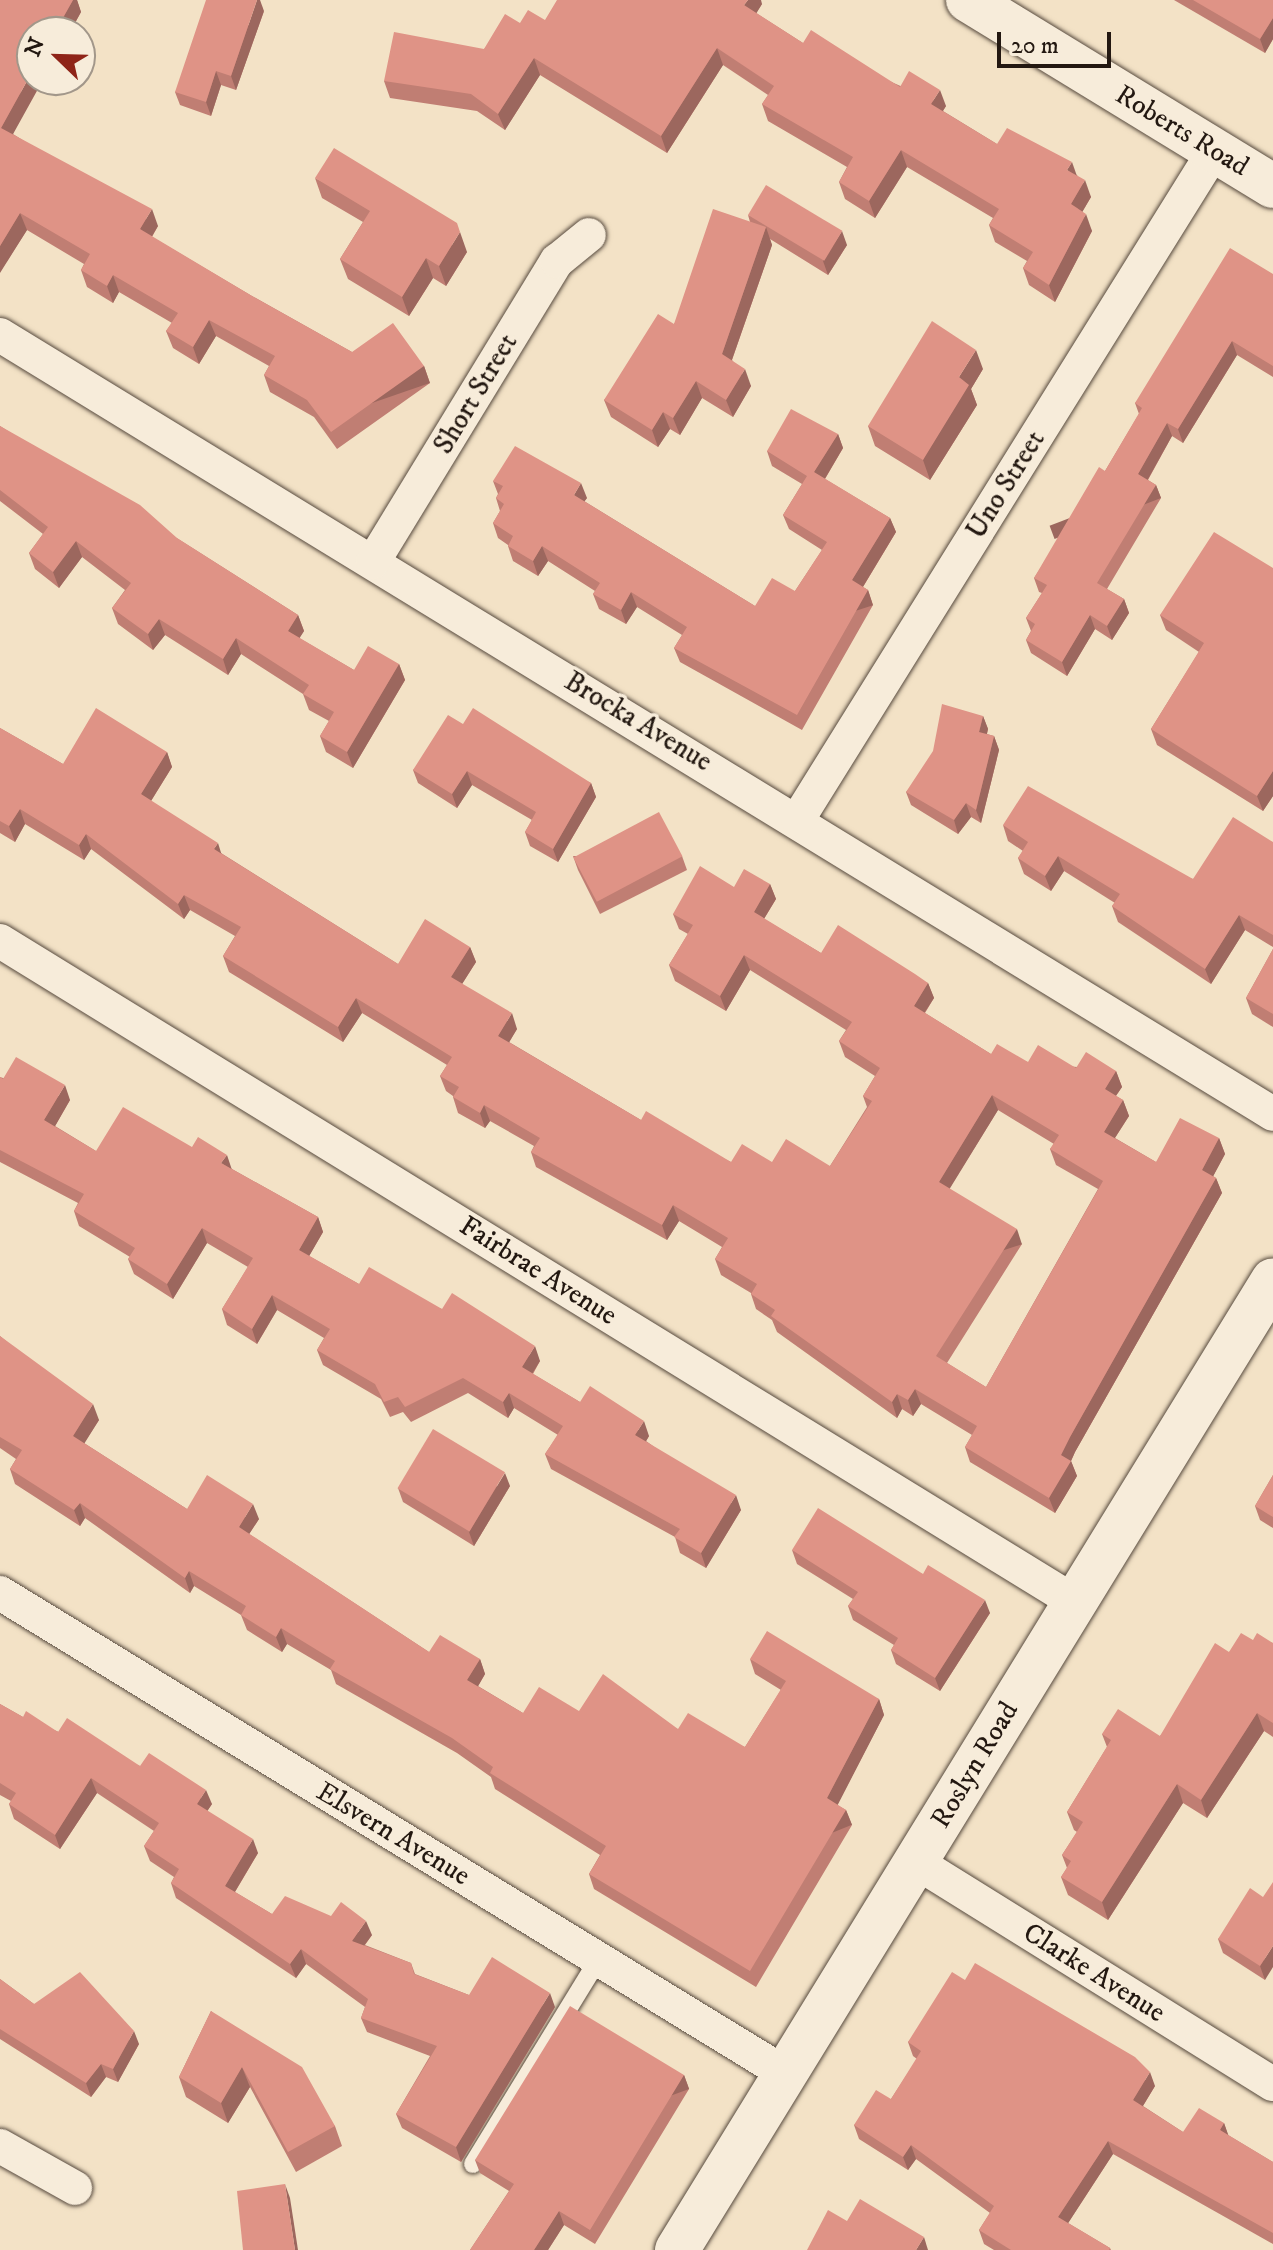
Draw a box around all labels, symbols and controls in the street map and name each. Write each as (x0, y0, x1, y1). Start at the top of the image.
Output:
north arrow (16, 16, 96, 96)
scale bar (1001, 16, 1115, 66)
text: 20 m (1011, 31, 1059, 61)
text: N (19, 34, 51, 61)
street label: Roberts Road (1109, 78, 1255, 184)
street label: Short Street (427, 328, 525, 460)
street label: Uno Street (960, 425, 1052, 545)
street label: Brocka Avenue (558, 665, 718, 779)
street label: Fairbrae Avenue (453, 1209, 623, 1333)
street label: Roslyn Road (924, 1696, 1026, 1834)
street label: Elsvern Avenue (310, 1775, 476, 1893)
street label: Clarke Avenue (1017, 1916, 1171, 2030)

